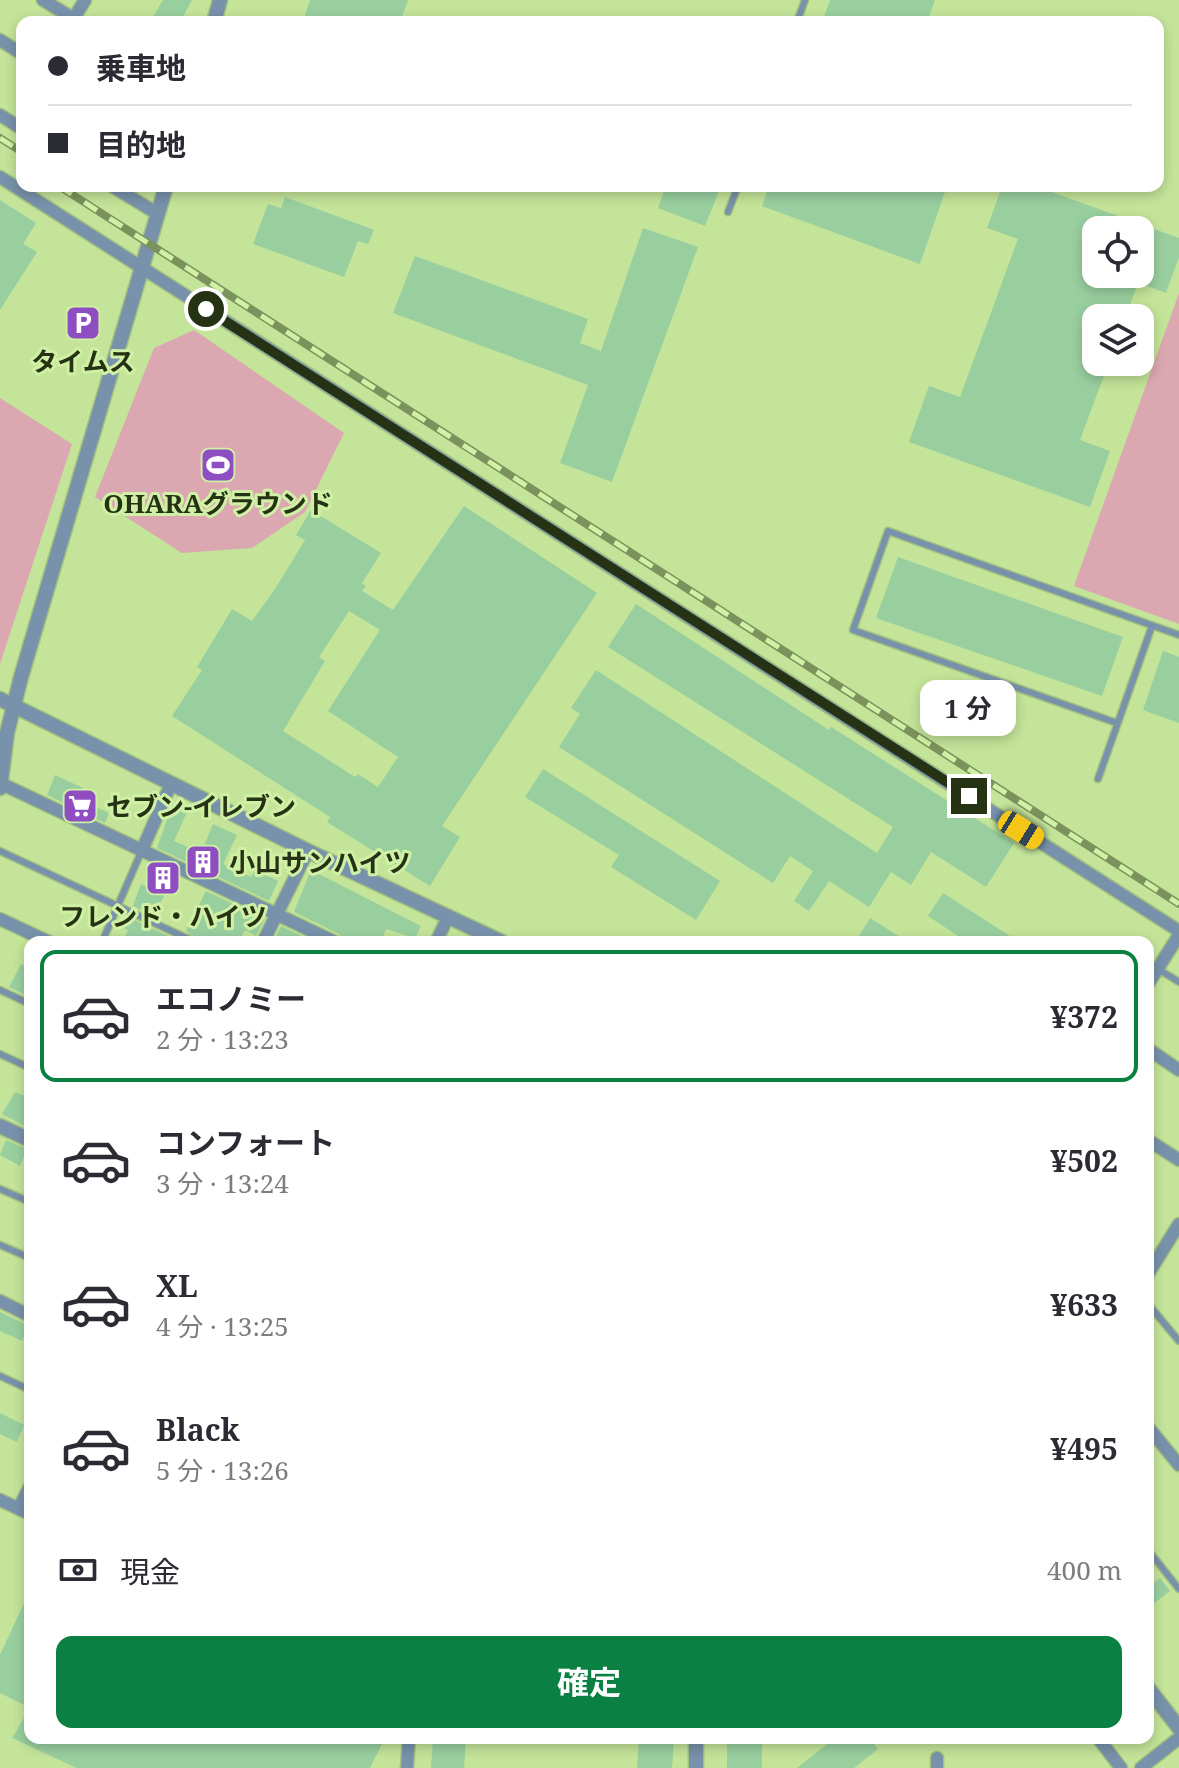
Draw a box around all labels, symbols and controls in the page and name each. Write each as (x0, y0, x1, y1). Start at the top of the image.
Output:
text: 乗車地 (96, 47, 186, 88)
text: 目的地 (96, 124, 186, 165)
map controls (1082, 216, 1154, 376)
button: locate (1082, 216, 1154, 288)
route start (188, 291, 224, 327)
parking icon: タイムス (64, 304, 102, 342)
button: layers (1082, 304, 1154, 376)
place label: タイムス (31, 343, 135, 379)
sports icon: OHARAグラウンド (199, 446, 237, 484)
place label: OHARAグラウンド (103, 485, 333, 521)
callout: 1 分 (921, 680, 1017, 736)
text: 1 分 (944, 690, 992, 726)
route end (951, 778, 987, 814)
supermarket icon: セブン-イレブン (61, 787, 99, 825)
place label: セブン-イレブン (106, 788, 296, 824)
car (994, 807, 1048, 853)
building icon: 小山サンハイツ (184, 843, 222, 881)
place label: 小山サンハイツ (229, 844, 410, 880)
building icon: フレンド・ハイツ (144, 859, 182, 897)
place label: フレンド・ハイツ (59, 898, 267, 934)
text: エコノミー (156, 978, 306, 1019)
icon: car (60, 980, 132, 1052)
text: ¥372 (1050, 996, 1118, 1037)
text: 2 分 · 13:23 (156, 1021, 289, 1057)
text: コンフォート (156, 1122, 335, 1163)
icon: car (60, 1124, 132, 1196)
text: ¥502 (1050, 1140, 1118, 1181)
text: 3 分 · 13:24 (156, 1165, 289, 1201)
text: XL (156, 1265, 198, 1306)
icon: car (60, 1268, 132, 1340)
text: ¥633 (1050, 1284, 1118, 1325)
text: 4 分 · 13:25 (156, 1308, 289, 1344)
text: Black (156, 1409, 240, 1450)
icon: car (60, 1412, 132, 1484)
text: ¥495 (1050, 1428, 1118, 1469)
text: 5 分 · 13:26 (156, 1452, 289, 1488)
icon: cash (56, 1548, 100, 1592)
text: 現金 (120, 1551, 180, 1592)
text: 400 m (1047, 1552, 1122, 1588)
button: 確定 (56, 1636, 1122, 1728)

